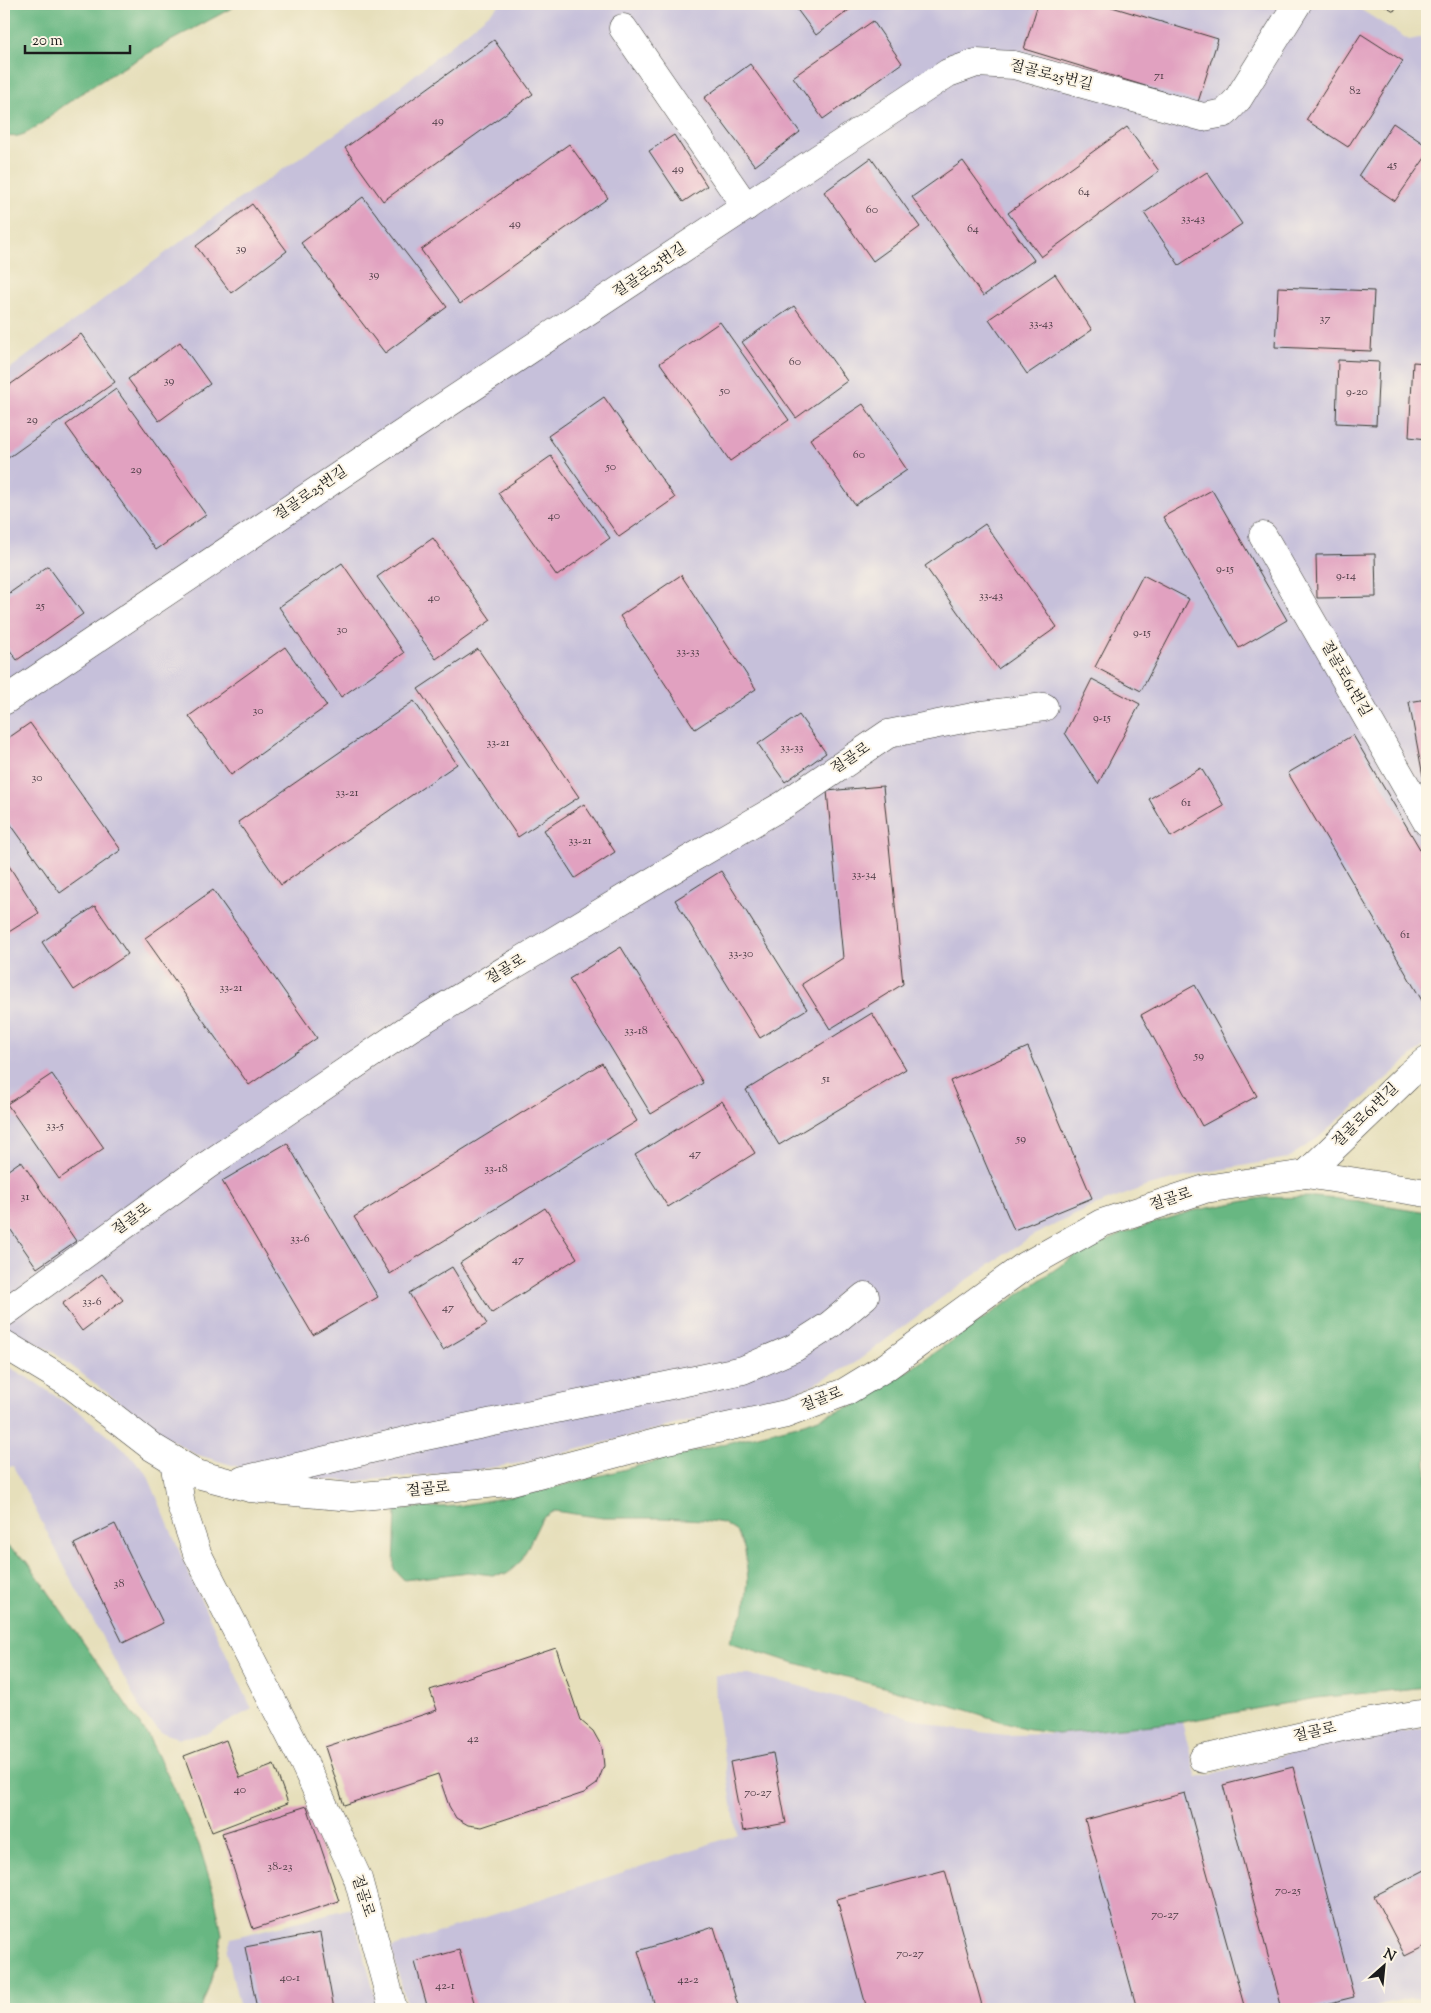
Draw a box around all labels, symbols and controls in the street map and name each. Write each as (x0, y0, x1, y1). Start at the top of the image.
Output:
scale bar (25, 22, 130, 54)
text: 20 m (32, 31, 63, 52)
street label: 절골로25번길 (1007, 56, 1095, 96)
house number: 71 (1154, 67, 1164, 85)
house number: 82 (1349, 82, 1361, 100)
house number: 49 (432, 112, 444, 130)
house number: 45 (1387, 156, 1397, 174)
house number: 49 (672, 160, 684, 178)
house number: 64 (1078, 183, 1090, 201)
house number: 60 (866, 201, 878, 219)
house number: 33-43 (1181, 210, 1205, 228)
house number: 49 (509, 215, 521, 233)
house number: 64 (967, 220, 979, 238)
street label: 절골로25번길 (609, 239, 691, 303)
house number: 39 (236, 240, 246, 258)
house number: 39 (369, 266, 379, 284)
house number: 37 (1320, 310, 1330, 328)
house number: 33-43 (1029, 315, 1053, 333)
house number: 60 (789, 353, 801, 371)
house number: 39 (164, 372, 174, 390)
house number: 50 (719, 382, 730, 400)
house number: 9-20 (1346, 383, 1368, 401)
house number: 29 (26, 411, 38, 429)
house number: 60 (853, 446, 865, 464)
house number: 50 (605, 458, 616, 476)
house number: 29 (130, 461, 142, 479)
street label: 절골로25번길 (270, 462, 352, 526)
house number: 40 (548, 507, 560, 525)
house number: 9-15 (1216, 560, 1234, 578)
house number: 9-14 (1336, 567, 1356, 585)
house number: 33-43 (979, 587, 1003, 605)
house number: 40 (428, 589, 440, 607)
house number: 25 (35, 597, 45, 615)
house number: 30 (336, 621, 348, 639)
house number: 9-15 (1133, 624, 1151, 642)
street label: 절골로61번길 (1315, 637, 1375, 721)
house number: 33-33 (676, 643, 700, 661)
house number: 30 (252, 702, 264, 720)
house number: 9-15 (1093, 709, 1111, 727)
house number: 33-21 (486, 734, 510, 752)
street label: 절골로 (827, 738, 875, 780)
house number: 33-33 (780, 739, 804, 757)
house number: 30 (31, 769, 43, 787)
house number: 33-21 (335, 784, 359, 802)
house number: 61 (1181, 794, 1191, 812)
house number: 33-21 (568, 832, 592, 850)
house number: 33-34 (852, 866, 876, 884)
house number: 61 (1400, 926, 1410, 944)
house number: 33-30 (729, 945, 753, 963)
street label: 절골로 (482, 950, 530, 990)
house number: 33-21 (219, 979, 243, 997)
house number: 33-18 (624, 1022, 648, 1040)
house number: 59 (1193, 1047, 1204, 1065)
house number: 51 (821, 1070, 830, 1088)
street label: 절골로61번길 (1328, 1079, 1404, 1153)
house number: 33-5 (46, 1117, 64, 1135)
house number: 59 (1015, 1130, 1026, 1148)
house number: 47 (689, 1145, 701, 1163)
house number: 33-18 (484, 1160, 508, 1178)
street label: 절골로 (1147, 1183, 1195, 1217)
house number: 31 (21, 1188, 29, 1206)
street label: 절골로 (108, 1198, 156, 1241)
house number: 33-6 (290, 1230, 310, 1248)
house number: 47 (512, 1251, 524, 1269)
house number: 33-6 (82, 1293, 102, 1311)
house number: 47 (442, 1299, 454, 1317)
street label: 절골로 (798, 1382, 847, 1418)
street label: 절골로 (405, 1477, 451, 1503)
house number: 38 (114, 1575, 124, 1593)
street label: 절골로 (1291, 1718, 1339, 1748)
house number: 42 (467, 1730, 479, 1748)
house number: 40 (234, 1781, 246, 1799)
house number: 70-27 (744, 1784, 772, 1802)
house number: 38-23 (267, 1858, 293, 1876)
street label: 절골로 (345, 1872, 379, 1920)
house number: 70-25 (1275, 1882, 1301, 1900)
house number: 70-27 (1151, 1906, 1179, 1924)
north arrow (1358, 1940, 1408, 1990)
house number: 70-27 (896, 1945, 924, 1963)
text: N (1379, 1945, 1399, 1968)
house number: 40-1 (280, 1969, 300, 1987)
house number: 42-2 (677, 1971, 699, 1989)
house number: 42-1 (435, 1977, 455, 1995)

